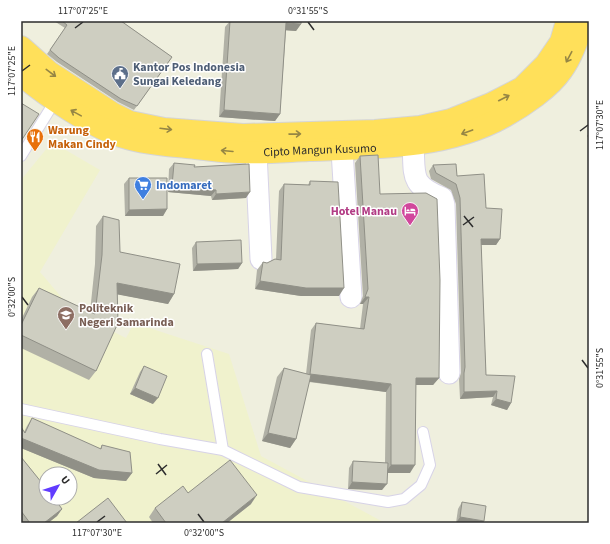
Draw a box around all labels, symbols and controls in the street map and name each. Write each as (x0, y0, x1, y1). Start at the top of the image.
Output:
text: 117°07'25"E (58, 4, 108, 18)
text: 0°31'55"S (288, 4, 328, 18)
text: 117°07'25"E (5, 46, 19, 96)
one-way arrow (565, 51, 572, 63)
place label: Kantor Pos Indonesia Sungai Keledang (133, 59, 245, 90)
public building icon: Kantor Pos Indonesia Sungai Keledang (110, 64, 130, 89)
one-way arrow (45, 68, 56, 77)
one-way arrow (498, 93, 510, 101)
text: 117°07'30"E (593, 100, 607, 150)
one-way arrow (70, 108, 82, 116)
place label: Warung Makan Cindy (48, 122, 117, 153)
one-way arrow (159, 125, 172, 133)
restaurant icon: Warung Makan Cindy (25, 127, 45, 152)
one-way arrow (461, 128, 473, 136)
one-way arrow (288, 130, 301, 137)
street label: Cipto Mangun Kusumo (263, 140, 377, 161)
one-way arrow (221, 147, 234, 155)
supermarket icon: Indomaret (133, 175, 153, 200)
place label: Indomaret (156, 177, 212, 194)
hotel icon: Hotel Manau (400, 201, 420, 226)
place label: Hotel Manau (331, 203, 397, 220)
text: 0°32'00"S (5, 277, 19, 317)
place label: Politeknik Negeri Samarinda (79, 300, 174, 331)
school or university icon: Politeknik Negeri Samarinda (56, 305, 76, 330)
text: 0°31'55"S (593, 348, 607, 388)
north arrow (38, 466, 78, 506)
text: U (57, 472, 74, 488)
text: 117°07'30"E (72, 526, 122, 540)
text: 0°32'00"S (184, 526, 224, 540)

